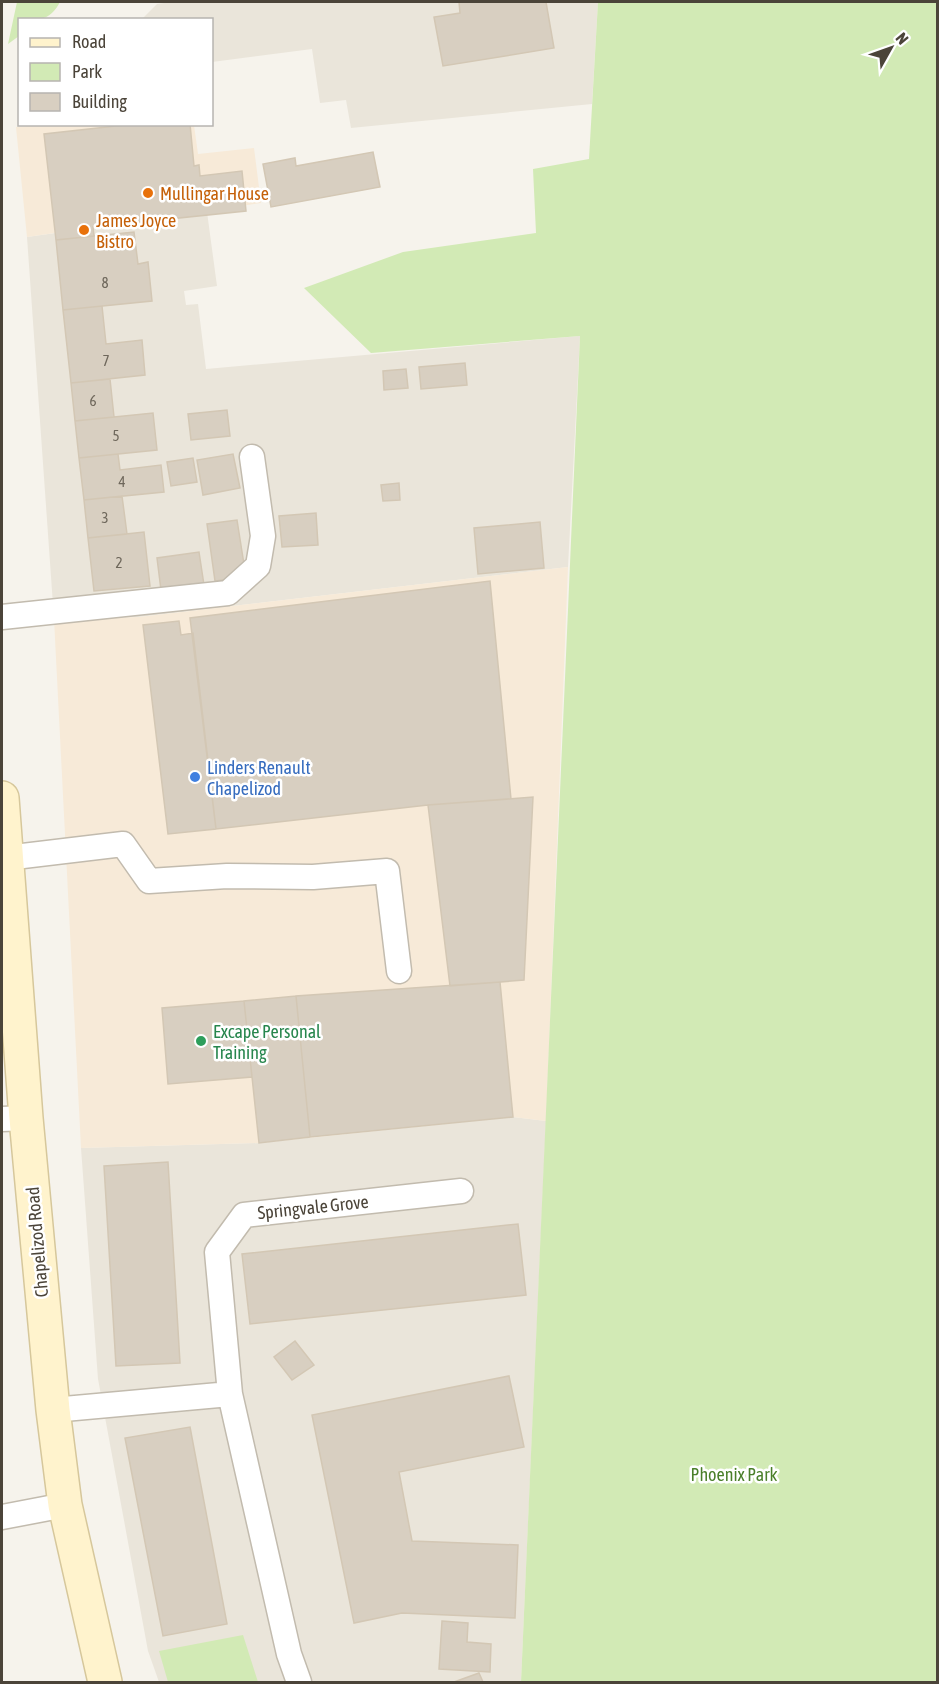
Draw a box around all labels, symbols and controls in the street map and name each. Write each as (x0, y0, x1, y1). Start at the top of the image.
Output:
legend (18, 18, 213, 126)
north arrow (861, 18, 921, 78)
text: N (893, 29, 912, 48)
text: Road (72, 31, 106, 52)
text: Park (72, 61, 102, 82)
text: Building (72, 91, 127, 112)
place label: Mullingar House (160, 183, 269, 204)
marker: Mullingar House (141, 186, 155, 200)
place label: James Joyce Bistro (96, 210, 176, 252)
marker: James Joyce Bistro (77, 223, 91, 237)
house number: 8 (101, 274, 109, 291)
house number: 7 (102, 352, 110, 369)
house number: 6 (89, 392, 97, 409)
house number: 5 (112, 427, 120, 444)
house number: 4 (118, 473, 126, 490)
house number: 3 (101, 509, 109, 526)
house number: 2 (115, 554, 123, 571)
place label: Linders Renault Chapelizod (207, 757, 311, 799)
marker: Linders Renault Chapelizod (188, 770, 202, 784)
place label: Excape Personal Training (213, 1021, 321, 1063)
marker: Excape Personal Training (194, 1034, 208, 1048)
street label: Chapelizod Road (22, 1186, 52, 1298)
street label: Springvale Grove (257, 1191, 369, 1223)
park label: Phoenix Park (691, 1464, 777, 1485)

